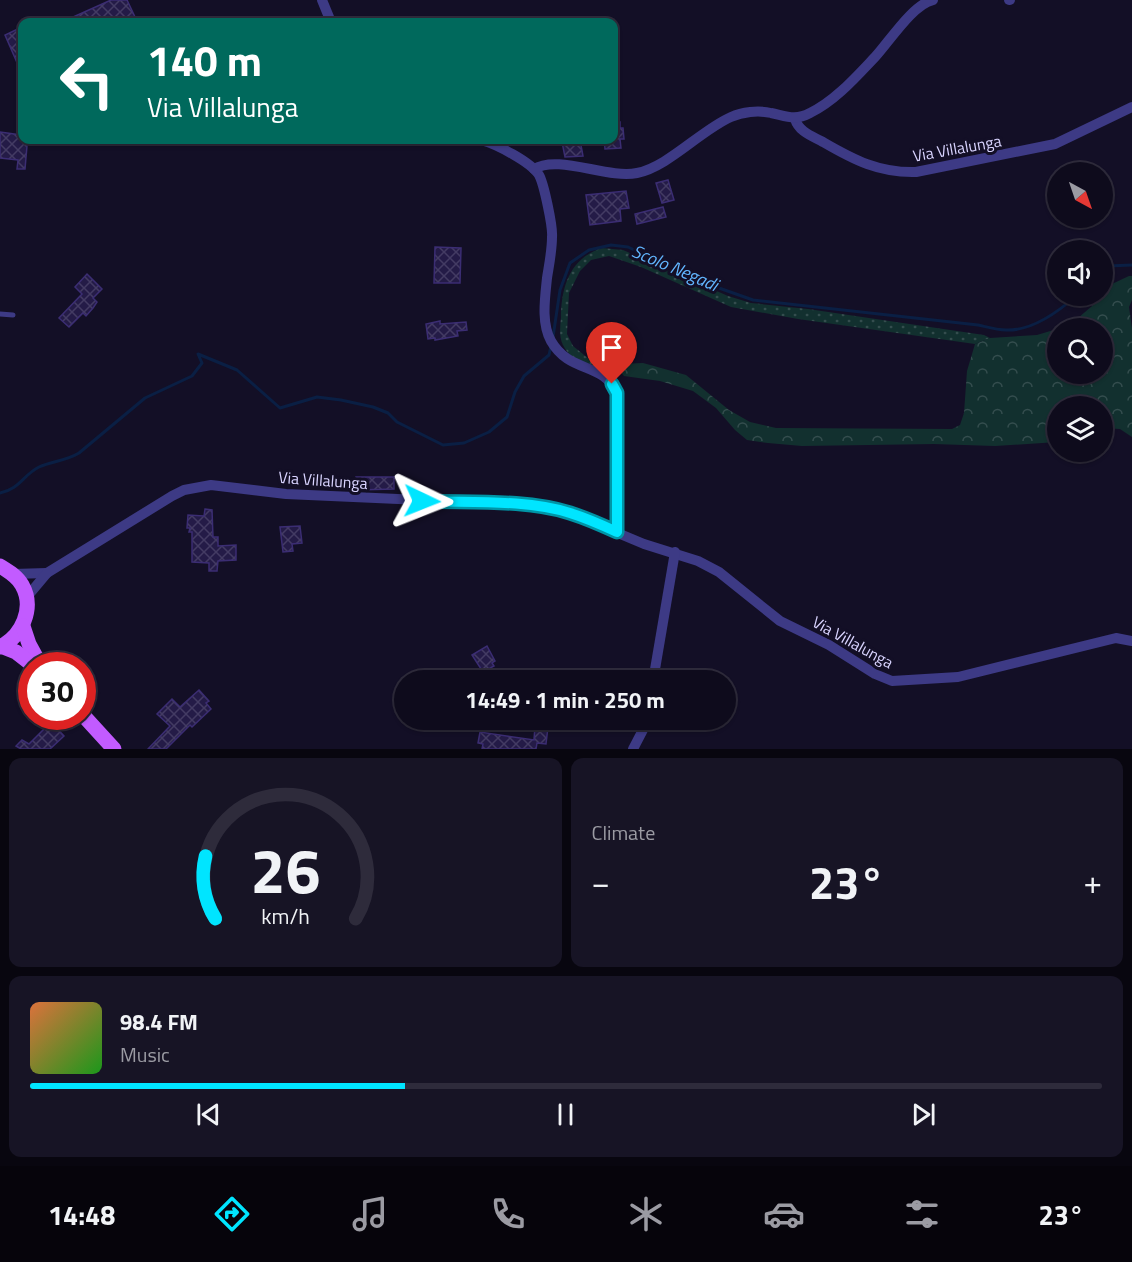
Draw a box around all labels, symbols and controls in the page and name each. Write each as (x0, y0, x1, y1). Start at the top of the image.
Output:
text: 140 m (147, 28, 262, 92)
icon: left (48, 42, 126, 120)
text: Via Villalunga (147, 86, 298, 127)
street label: Via Villalunga (911, 128, 1003, 168)
north arrow (1047, 162, 1113, 228)
map controls (1047, 162, 1113, 462)
water label: Scolo Negadi (628, 237, 725, 299)
button: sound (1047, 240, 1113, 306)
button: search (1047, 318, 1113, 384)
pin (586, 322, 637, 384)
icon: arrive (595, 331, 628, 364)
button: layers (1047, 396, 1113, 462)
street label: Via Villalunga (277, 465, 369, 495)
position arrow (390, 469, 454, 533)
street label: Via Villalunga (808, 610, 898, 674)
speed limit sign: 30 (18, 652, 96, 730)
text: 14:49 · 1 min · 250 m (465, 683, 665, 717)
text: Climate (592, 817, 655, 848)
text: 26 (250, 822, 320, 917)
text: 23° (809, 848, 885, 916)
text: − (592, 857, 610, 907)
text: + (1084, 857, 1102, 907)
text: km/h (261, 901, 310, 933)
text: 98.4 FM (120, 1005, 198, 1039)
text: Music (120, 1039, 170, 1070)
icon: previous (192, 1098, 225, 1131)
icon: pause (549, 1098, 582, 1131)
icon: next (907, 1098, 940, 1131)
icon: directions (211, 1193, 253, 1235)
icon: music (349, 1193, 391, 1235)
icon: phone (487, 1193, 529, 1235)
icon: climate (625, 1193, 667, 1235)
icon: car (763, 1193, 805, 1235)
icon: filters (901, 1193, 943, 1235)
text: 14:48 (48, 1194, 115, 1235)
text: 23° (1039, 1194, 1084, 1235)

